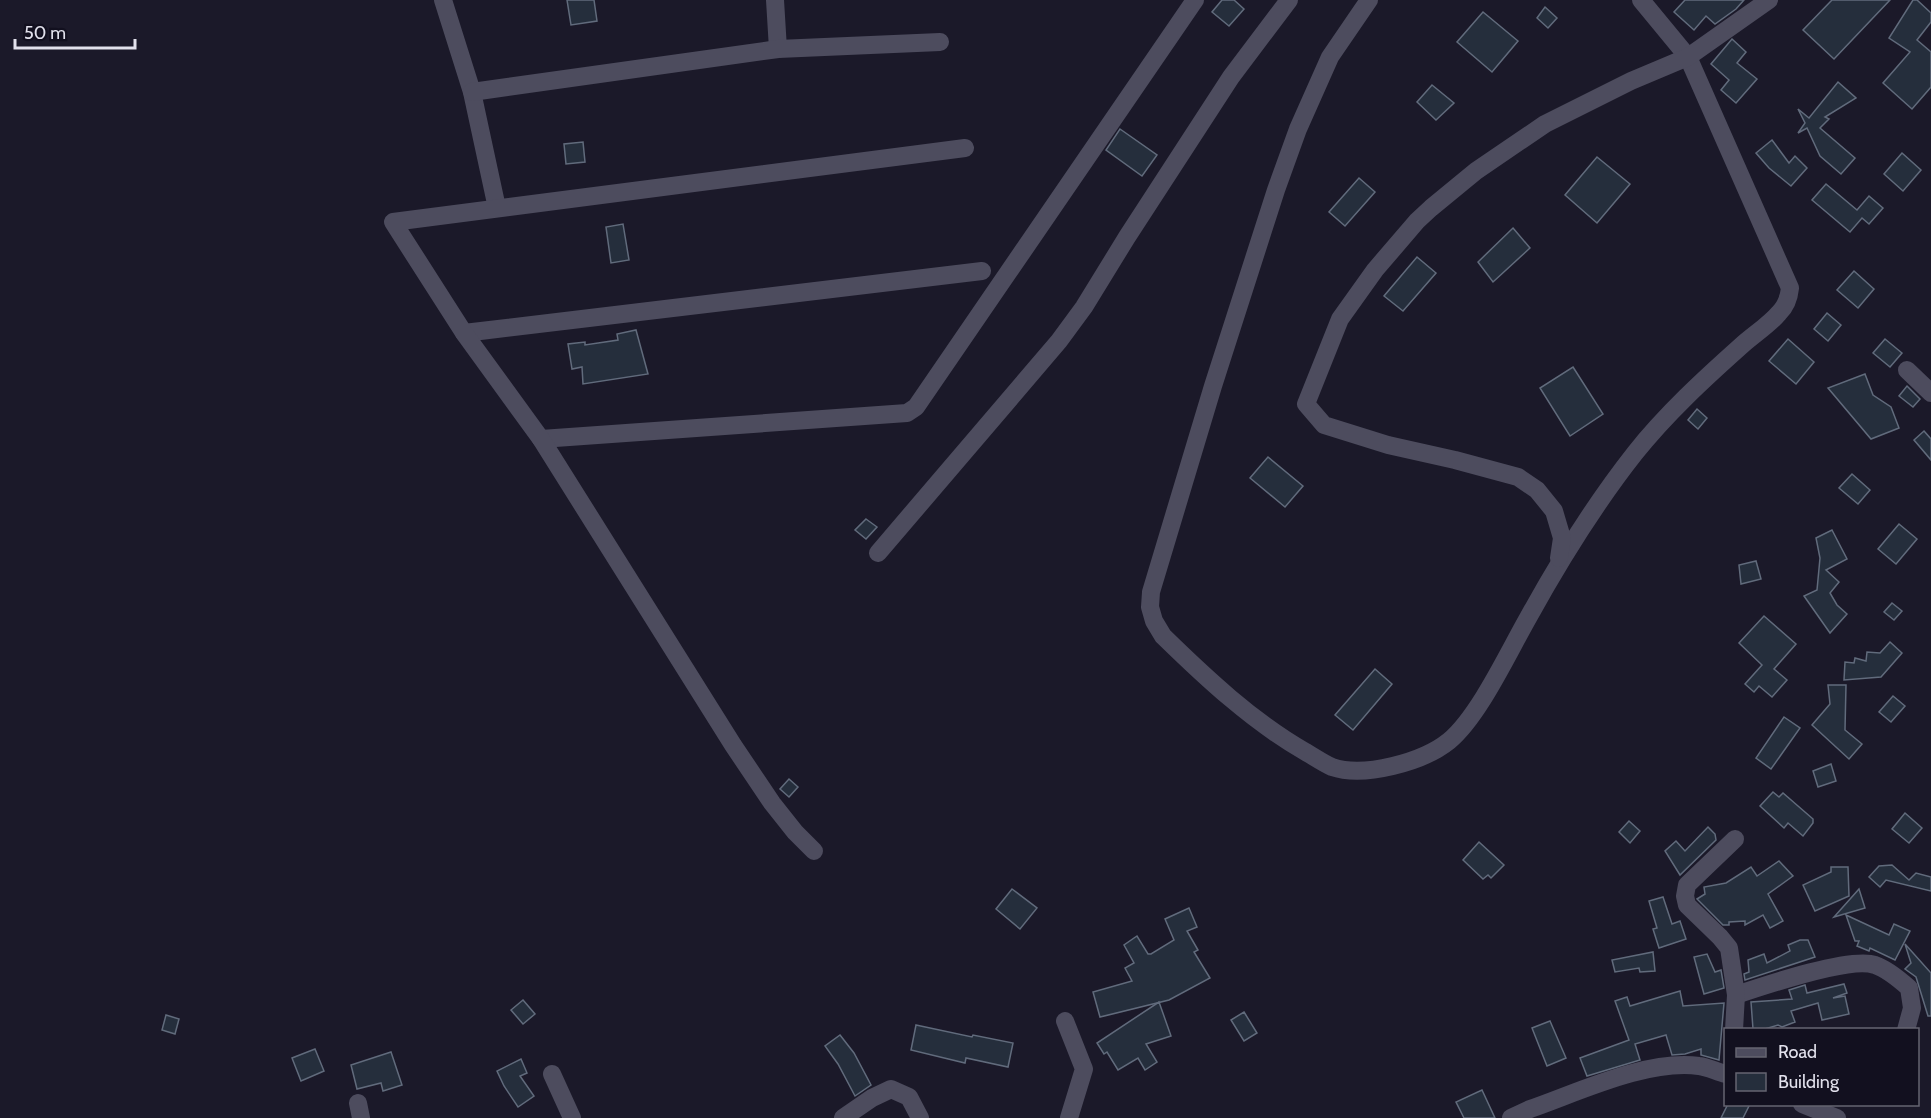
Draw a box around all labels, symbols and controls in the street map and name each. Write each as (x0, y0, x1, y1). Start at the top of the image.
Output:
scale bar (15, 12, 135, 50)
text: 50 m (24, 22, 66, 44)
legend (1724, 1028, 1919, 1106)
text: Road (1778, 1041, 1817, 1063)
text: Building (1778, 1071, 1840, 1093)

